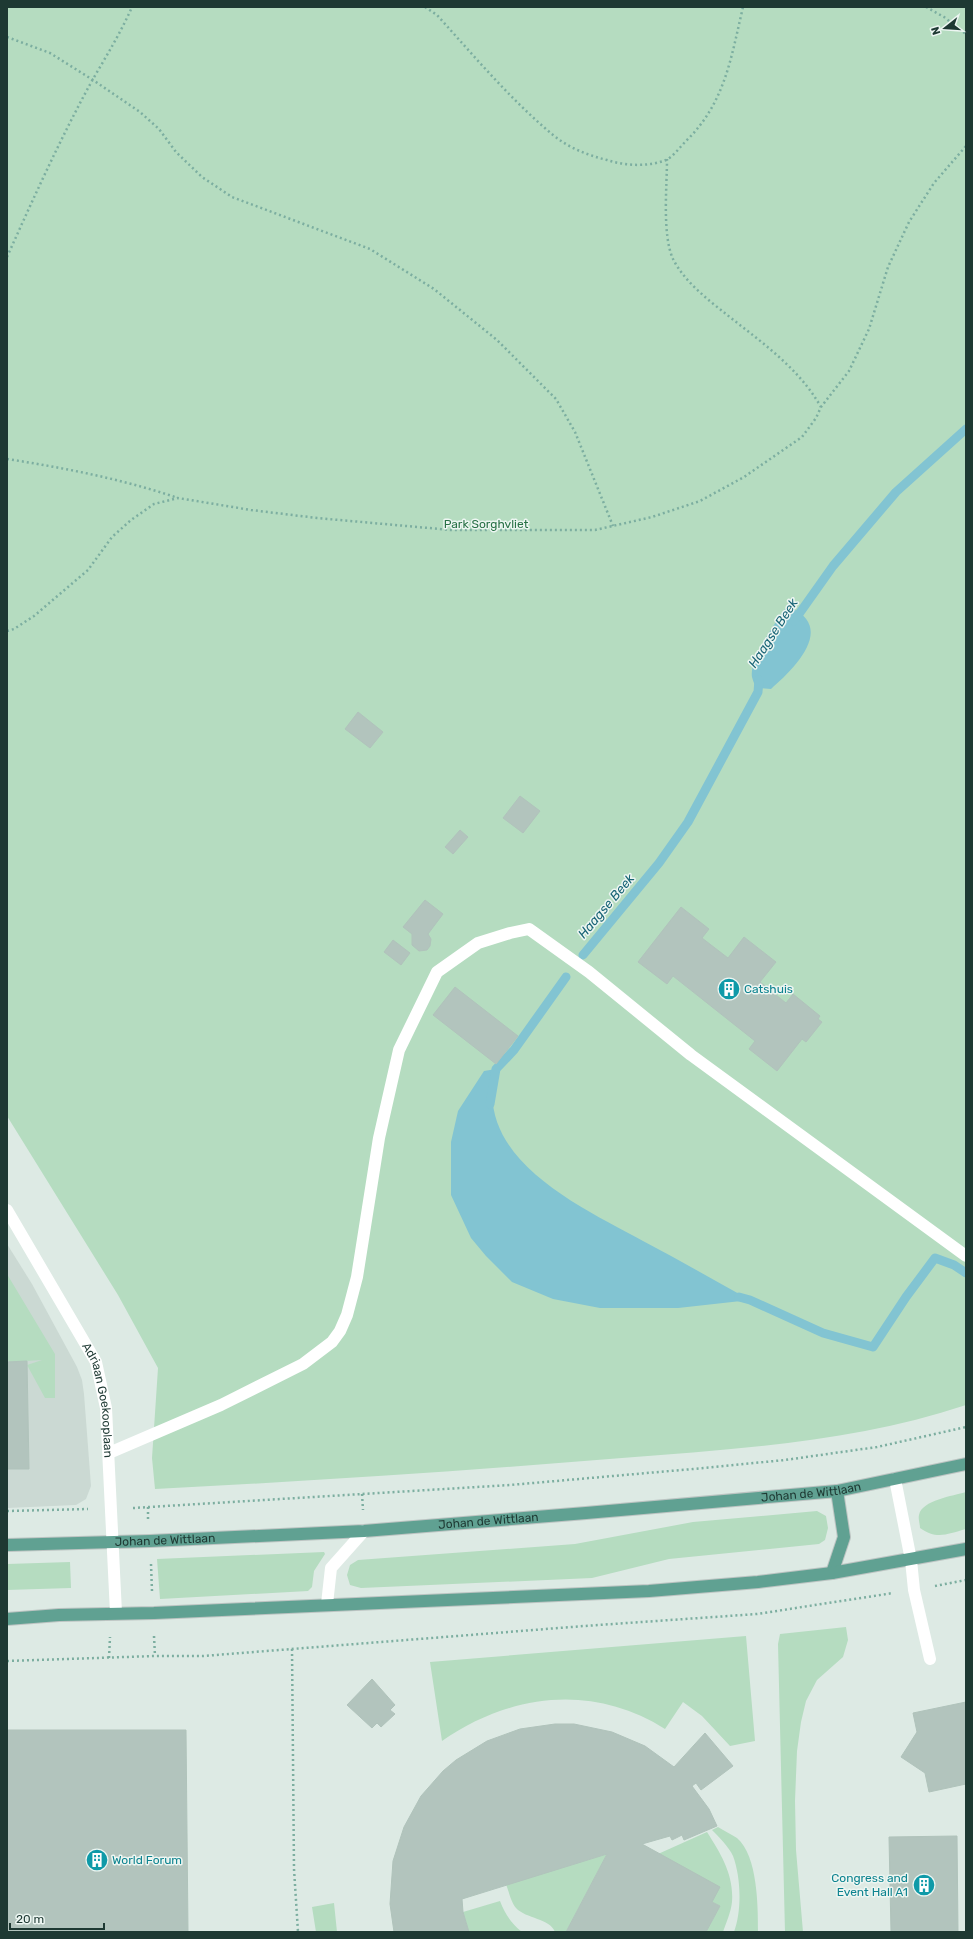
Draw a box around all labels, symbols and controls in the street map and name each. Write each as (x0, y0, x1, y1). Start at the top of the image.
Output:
north arrow (925, 8, 965, 48)
text: N (929, 25, 943, 36)
park label: Park Sorghvliet (444, 517, 529, 531)
water label: Haagse Beek (745, 595, 802, 671)
water label: Haagse Beek (575, 871, 638, 942)
building icon: Catshuis (716, 976, 742, 1002)
place label: Catshuis (744, 982, 793, 996)
street label: Adriaan Goekooplaan (79, 1340, 115, 1458)
street label: Johan de Wittlaan (760, 1479, 862, 1505)
street label: Johan de Wittlaan (438, 1510, 539, 1532)
street label: Johan de Wittlaan (114, 1531, 216, 1549)
building icon: World Forum (84, 1847, 110, 1873)
place label: World Forum (112, 1853, 182, 1867)
place label: Congress and Event Hall A1 (831, 1871, 908, 1899)
building icon: Congress and Event Hall A1 (911, 1872, 937, 1898)
scale bar (10, 1905, 104, 1931)
text: 20 m (16, 1912, 44, 1926)

